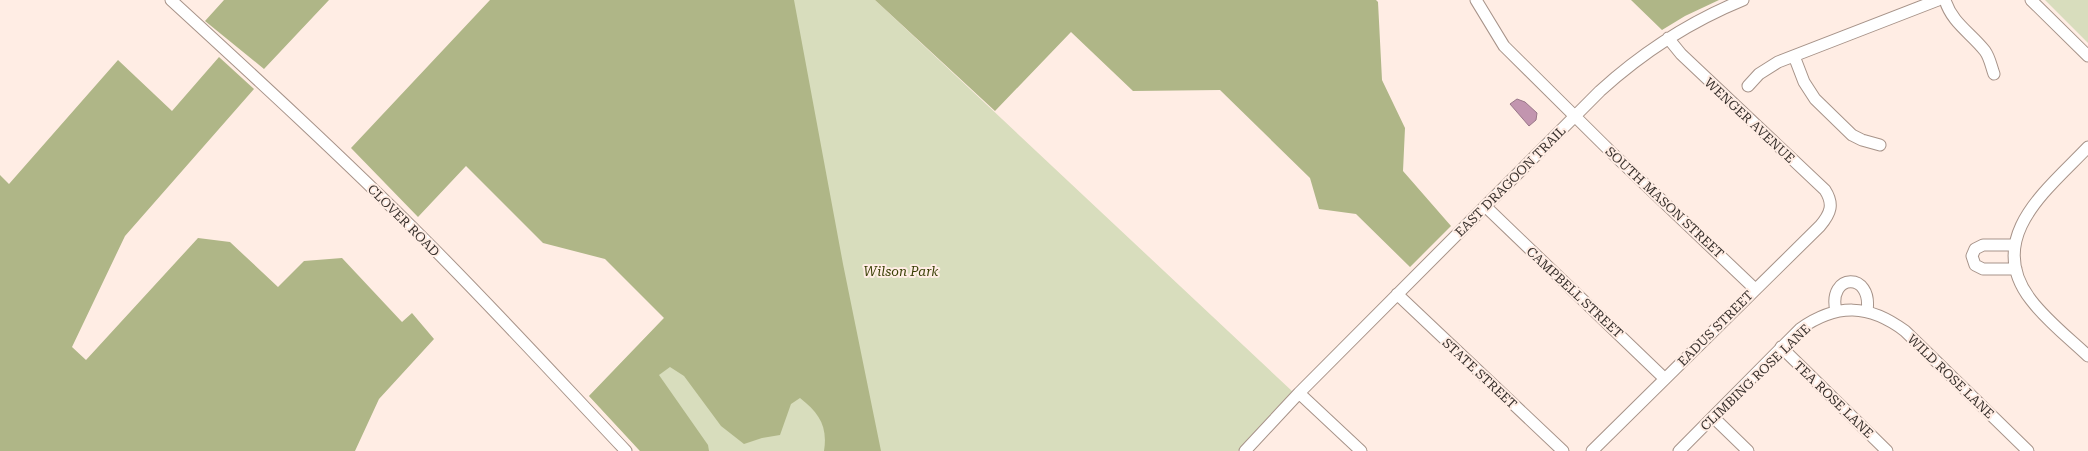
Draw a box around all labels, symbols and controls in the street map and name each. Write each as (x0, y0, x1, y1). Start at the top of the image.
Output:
street label: WENGER AVENUE (1702, 75, 1798, 166)
street label: EAST DRAGOON TRAIL (1452, 123, 1569, 240)
street label: SOUTH MASON STREET (1602, 144, 1727, 261)
street label: CLOVER ROAD (365, 181, 443, 259)
street label: CAMPBELL STREET (1523, 244, 1626, 341)
park label: Wilson Park (864, 264, 939, 279)
street label: EADUS STREET (1675, 287, 1756, 369)
street label: CLIMBING ROSE LANE (1697, 321, 1813, 434)
street label: WILD ROSE LANE (1904, 331, 1997, 421)
street label: STATE STREET (1439, 335, 1520, 412)
street label: TEA ROSE LANE (1791, 358, 1876, 441)

